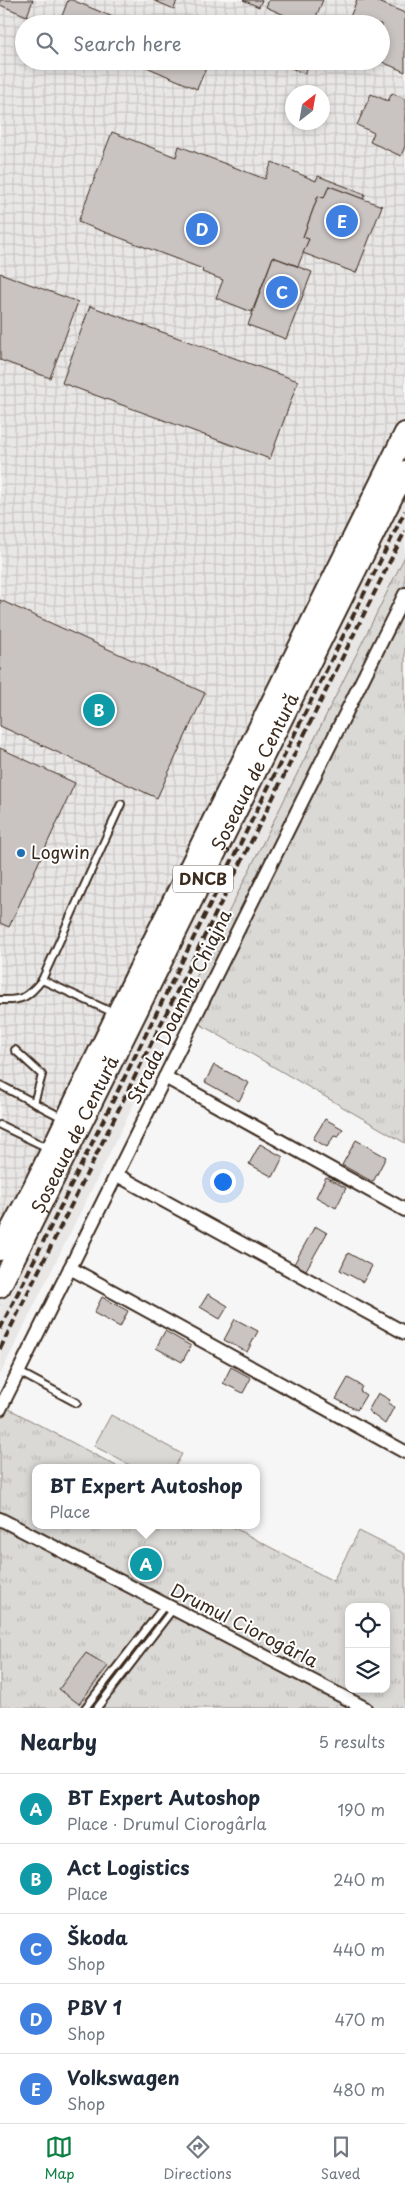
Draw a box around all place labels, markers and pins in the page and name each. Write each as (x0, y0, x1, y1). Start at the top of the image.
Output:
pin: E (326, 202, 358, 240)
pin: D (186, 210, 218, 248)
pin: C (266, 273, 298, 311)
pin: B (83, 691, 115, 729)
place label: Logwin (31, 838, 90, 865)
marker: Logwin (15, 847, 27, 859)
pin: A (130, 1545, 162, 1583)

